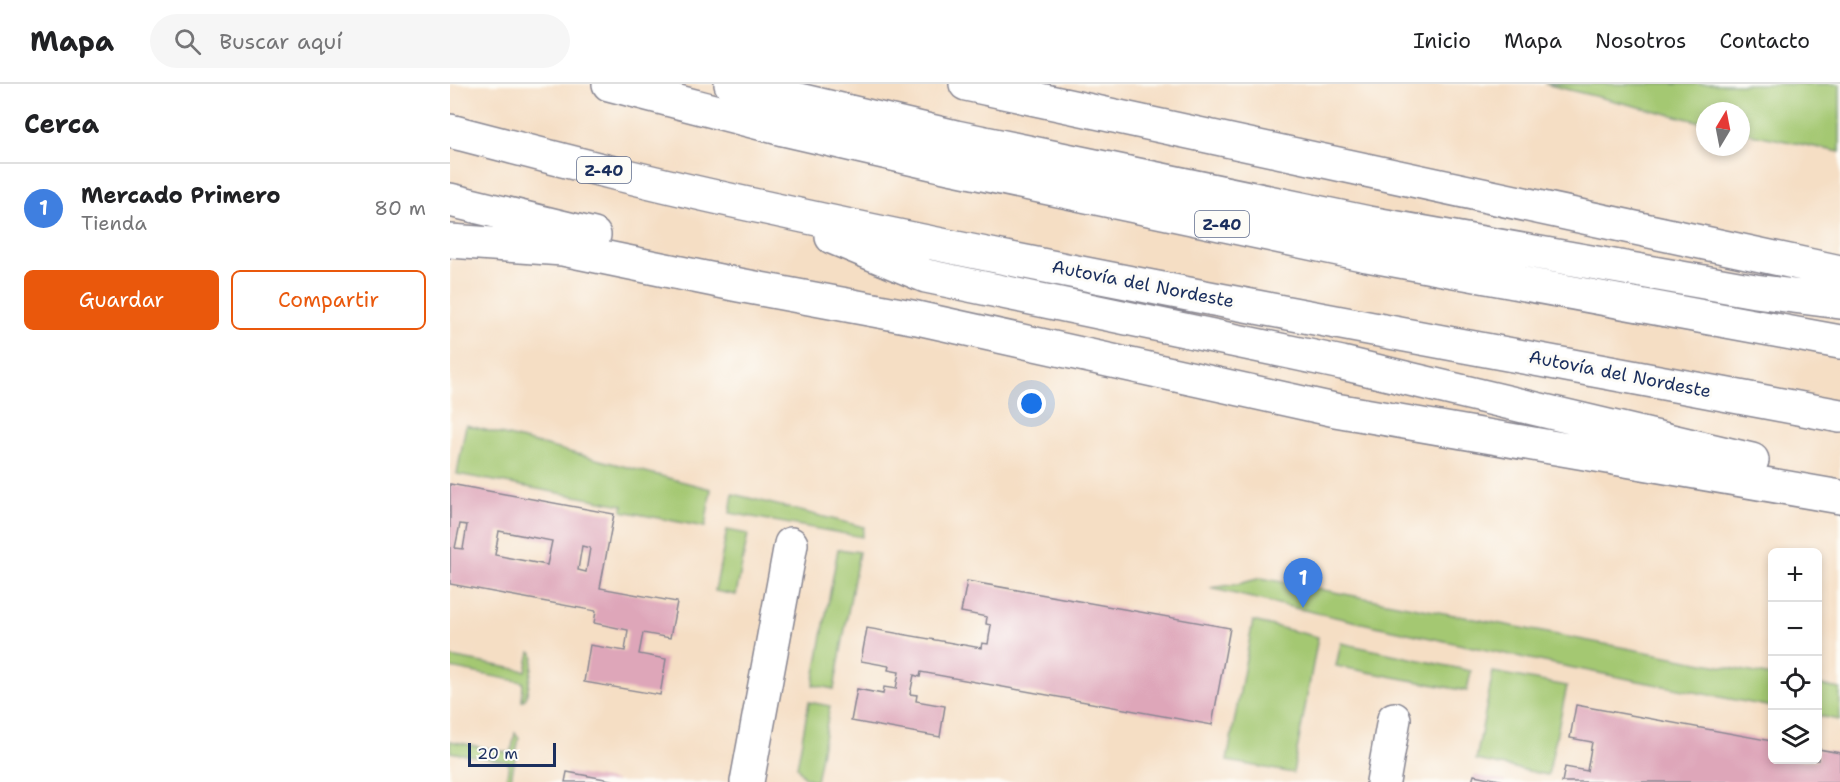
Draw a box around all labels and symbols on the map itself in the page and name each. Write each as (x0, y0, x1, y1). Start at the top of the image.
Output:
north arrow (1696, 102, 1750, 156)
road number: Z-40 (577, 157, 631, 183)
road number: Z-40 (1195, 211, 1249, 237)
street label: Autovía del Nordeste (1050, 255, 1236, 313)
street label: Autovía del Nordeste (1527, 345, 1713, 403)
your location (1017, 389, 1046, 418)
pin: 1 (1284, 558, 1322, 608)
scale bar (468, 740, 556, 768)

